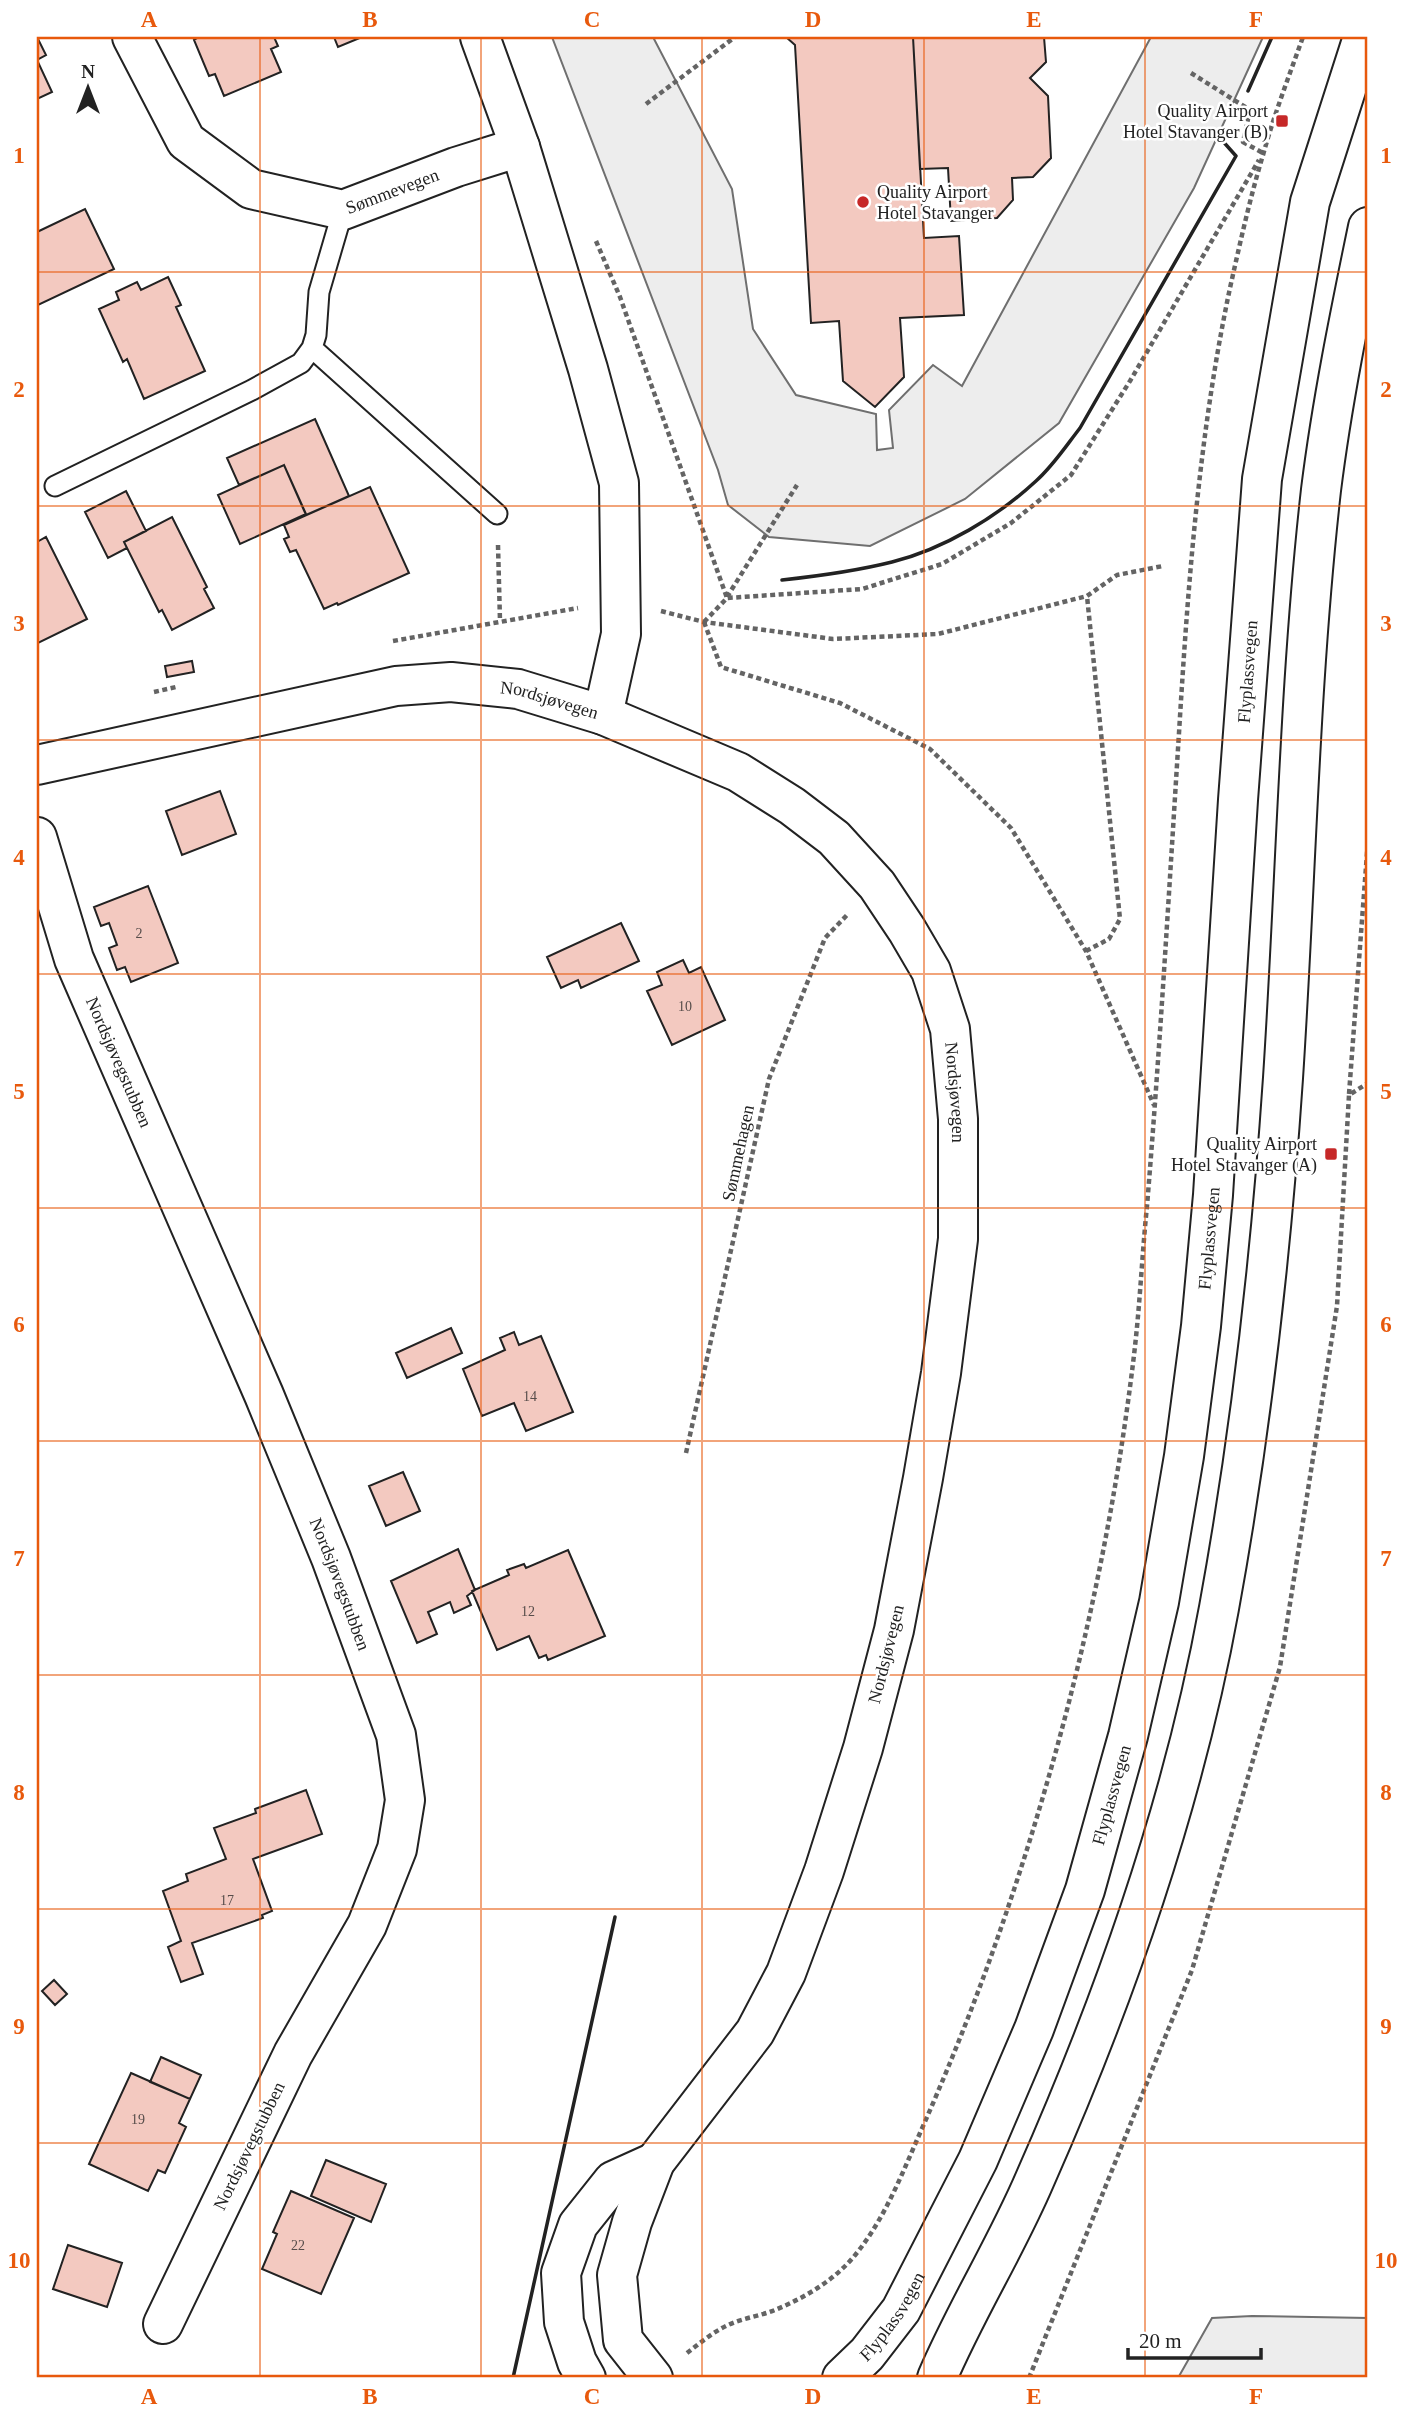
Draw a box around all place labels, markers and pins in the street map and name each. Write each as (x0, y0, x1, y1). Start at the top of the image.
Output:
place label: Quality Airport Hotel Stavanger (B) (1123, 101, 1268, 143)
marker: Quality Airport Hotel Stavanger (B) (1274, 113, 1290, 129)
place label: Quality Airport Hotel Stavanger (877, 182, 993, 223)
marker: Quality Airport Hotel Stavanger (855, 194, 871, 210)
place label: Quality Airport Hotel Stavanger (A) (1171, 1134, 1317, 1176)
marker: Quality Airport Hotel Stavanger (A) (1323, 1146, 1339, 1162)

